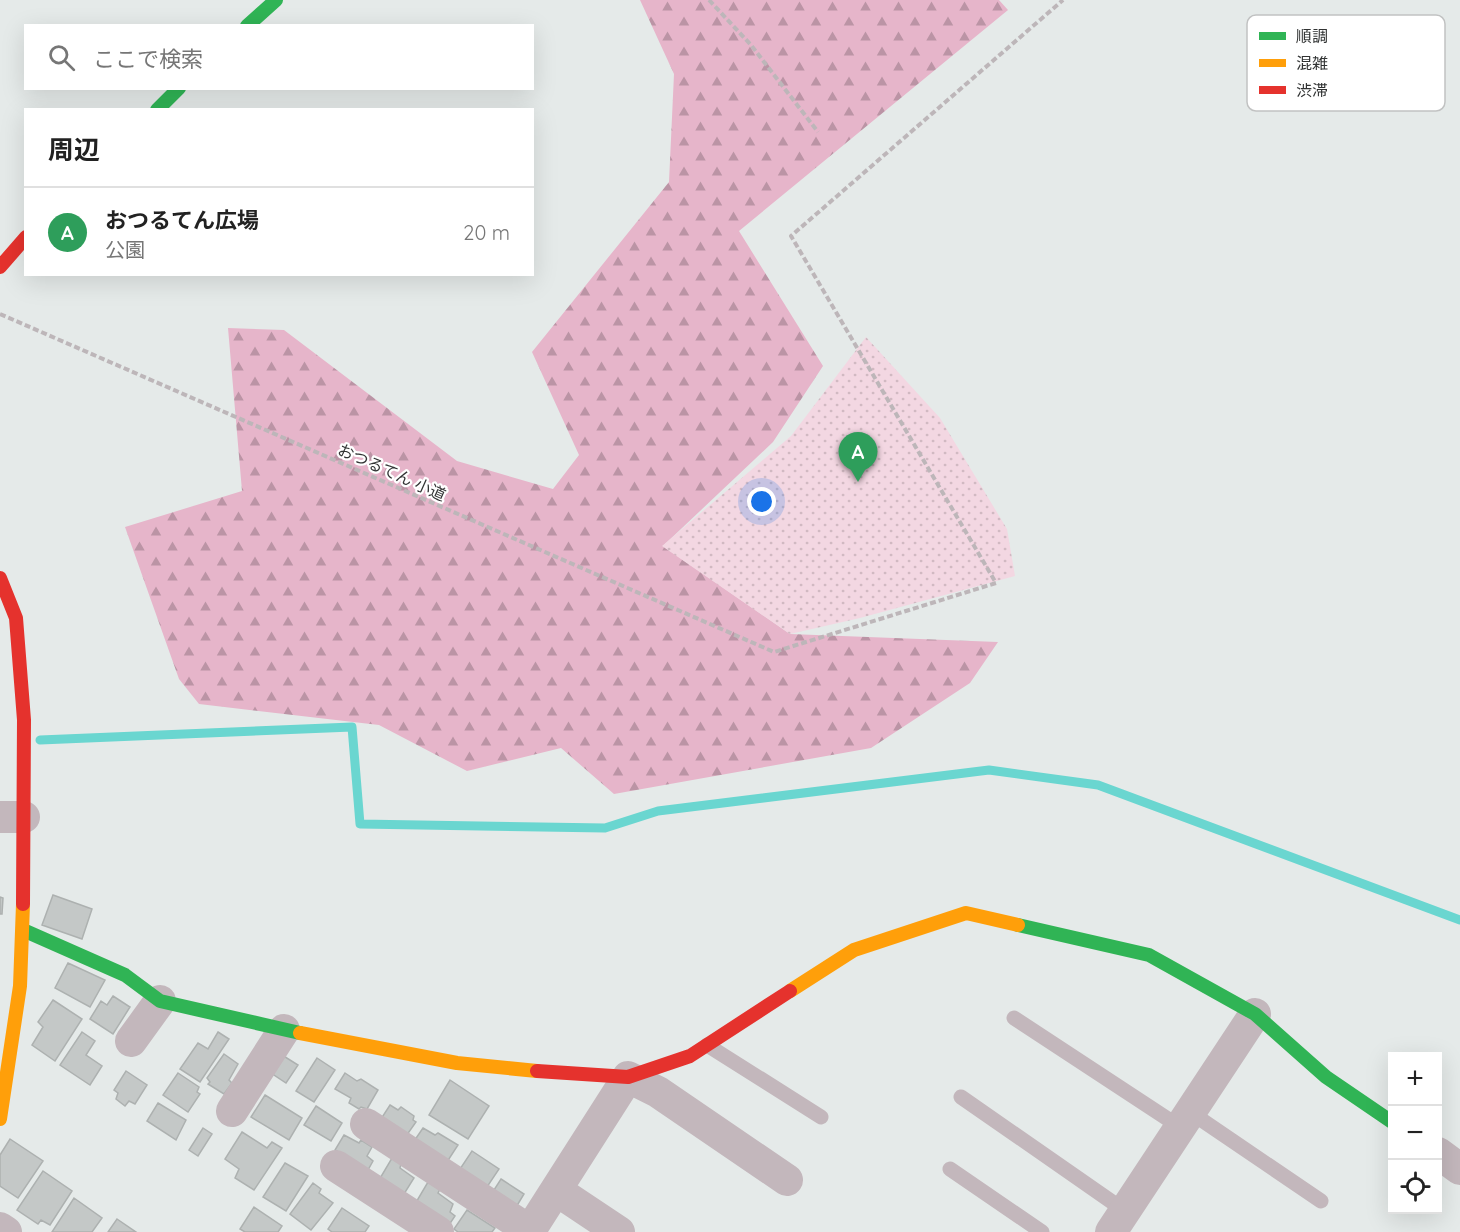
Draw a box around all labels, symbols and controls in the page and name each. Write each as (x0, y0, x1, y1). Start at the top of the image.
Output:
legend (1247, 15, 1445, 111)
search box (24, 24, 534, 90)
text: 順調 (1296, 26, 1328, 46)
icon: search (45, 41, 78, 74)
text: ここで検索 (93, 45, 203, 73)
text: 混雑 (1296, 53, 1328, 73)
text: 渋滞 (1296, 80, 1328, 100)
text: 周辺 (48, 133, 100, 166)
text: おつるてん広場 (105, 206, 259, 234)
text: A (61, 220, 74, 245)
text: 20 m (463, 220, 510, 245)
text: 公園 (105, 237, 145, 262)
pin: A (838, 432, 878, 482)
street label: おつるてん 小道 (335, 439, 449, 505)
your location (747, 487, 776, 516)
map controls (1388, 1052, 1442, 1214)
button: + (1388, 1052, 1442, 1106)
button: − (1388, 1106, 1442, 1160)
button: locate (1388, 1160, 1442, 1214)

